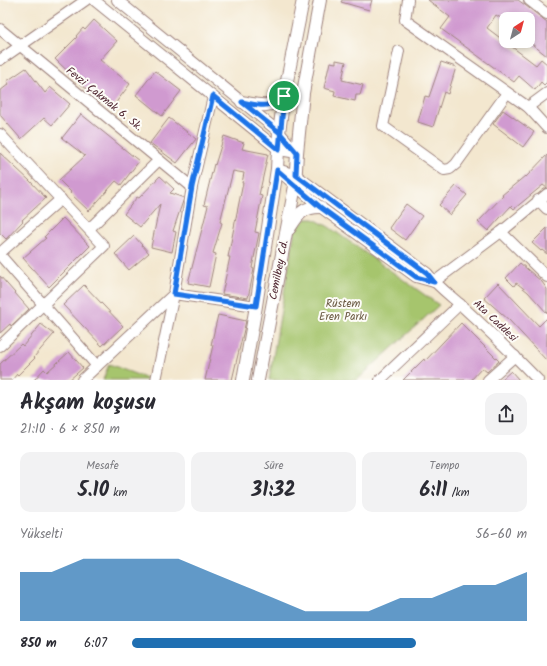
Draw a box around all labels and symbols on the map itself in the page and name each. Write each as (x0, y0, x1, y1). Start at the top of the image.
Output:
north arrow (499, 12, 535, 48)
street label: Fevzi Çakmak 6. Sk. (62, 62, 146, 136)
pin (267, 79, 301, 113)
street label: Cemilbey Cd. (264, 239, 294, 301)
park label: Rüstem Eren Parkı (319, 295, 367, 326)
street label: Ata Caddesi (469, 295, 522, 347)

